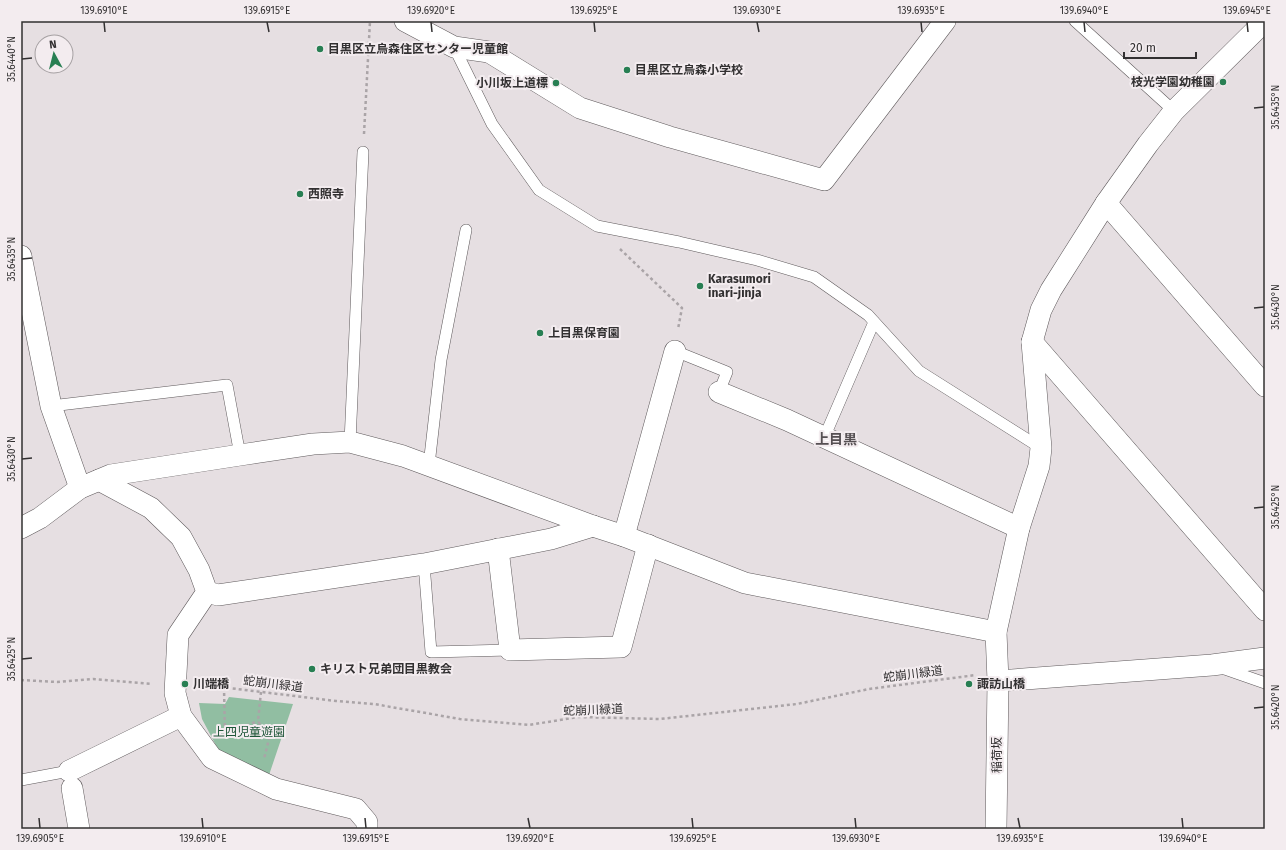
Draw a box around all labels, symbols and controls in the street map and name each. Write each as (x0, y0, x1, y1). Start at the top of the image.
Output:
text: 139.6910°E (80, 5, 128, 17)
text: 139.6915°E (244, 5, 290, 17)
text: 139.6920°E (407, 5, 455, 17)
text: 139.6925°E (570, 5, 618, 17)
text: 139.6930°E (733, 5, 781, 17)
text: 139.6935°E (897, 5, 945, 17)
text: 139.6940°E (1060, 5, 1108, 17)
text: 139.6945°E (1223, 5, 1271, 17)
north arrow (34, 34, 74, 74)
scale bar (1124, 34, 1196, 60)
text: 35.6440°N (6, 36, 18, 82)
text: N (48, 38, 57, 51)
text: 20 m (1130, 41, 1156, 55)
place label: 目黒区立烏森住区センター児童館 (328, 42, 508, 56)
marker: 目黒区立烏森住区センター児童館 (315, 44, 325, 54)
place label: 目黒区立烏森小学校 (635, 63, 743, 77)
marker: 目黒区立烏森小学校 (622, 65, 632, 75)
place label: 枝光学園幼稚園 (1131, 75, 1215, 89)
place label: 小川坂上道標 (476, 76, 548, 90)
marker: 枝光学園幼稚園 (1218, 77, 1228, 87)
marker: 小川坂上道標 (551, 78, 561, 88)
text: 35.6435°N (1270, 85, 1282, 129)
place label: 西照寺 (308, 187, 344, 201)
marker: 西照寺 (295, 189, 305, 199)
text: 35.6435°N (6, 237, 18, 281)
place label: Karasumori inari-jinja (708, 272, 771, 300)
marker: Karasumori inari-jinja (695, 281, 705, 291)
text: 35.6430°N (1270, 284, 1282, 330)
place label: 上目黒保育園 (548, 326, 620, 340)
marker: 上目黒保育園 (535, 328, 545, 338)
district label: 上目黒 (815, 431, 857, 448)
text: 35.6430°N (6, 436, 18, 482)
text: 35.6425°N (1270, 485, 1282, 529)
text: 35.6425°N (6, 637, 18, 681)
place label: キリスト兄弟団目黒教会 (320, 662, 452, 676)
street label: 蛇崩川緑道 (882, 663, 944, 685)
marker: キリスト兄弟団目黒教会 (307, 664, 317, 674)
street label: 蛇崩川緑道 (242, 673, 304, 695)
place label: 川端橋 (193, 677, 230, 691)
place label: 諏訪山橋 (977, 677, 1026, 691)
marker: 川端橋 (180, 679, 190, 689)
marker: 諏訪山橋 (964, 679, 974, 689)
text: 35.6420°N (1270, 684, 1282, 730)
street label: 蛇崩川緑道 (563, 702, 623, 718)
park label: 上四児童遊園 (213, 725, 285, 739)
street label: 稲荷坂 (990, 737, 1004, 773)
text: 139.6905°E (16, 833, 64, 845)
text: 139.6910°E (179, 833, 227, 845)
text: 139.6915°E (343, 833, 389, 845)
text: 139.6920°E (506, 833, 554, 845)
text: 139.6925°E (669, 833, 717, 845)
text: 139.6930°E (832, 833, 880, 845)
text: 139.6935°E (996, 833, 1044, 845)
text: 139.6940°E (1159, 833, 1207, 845)

